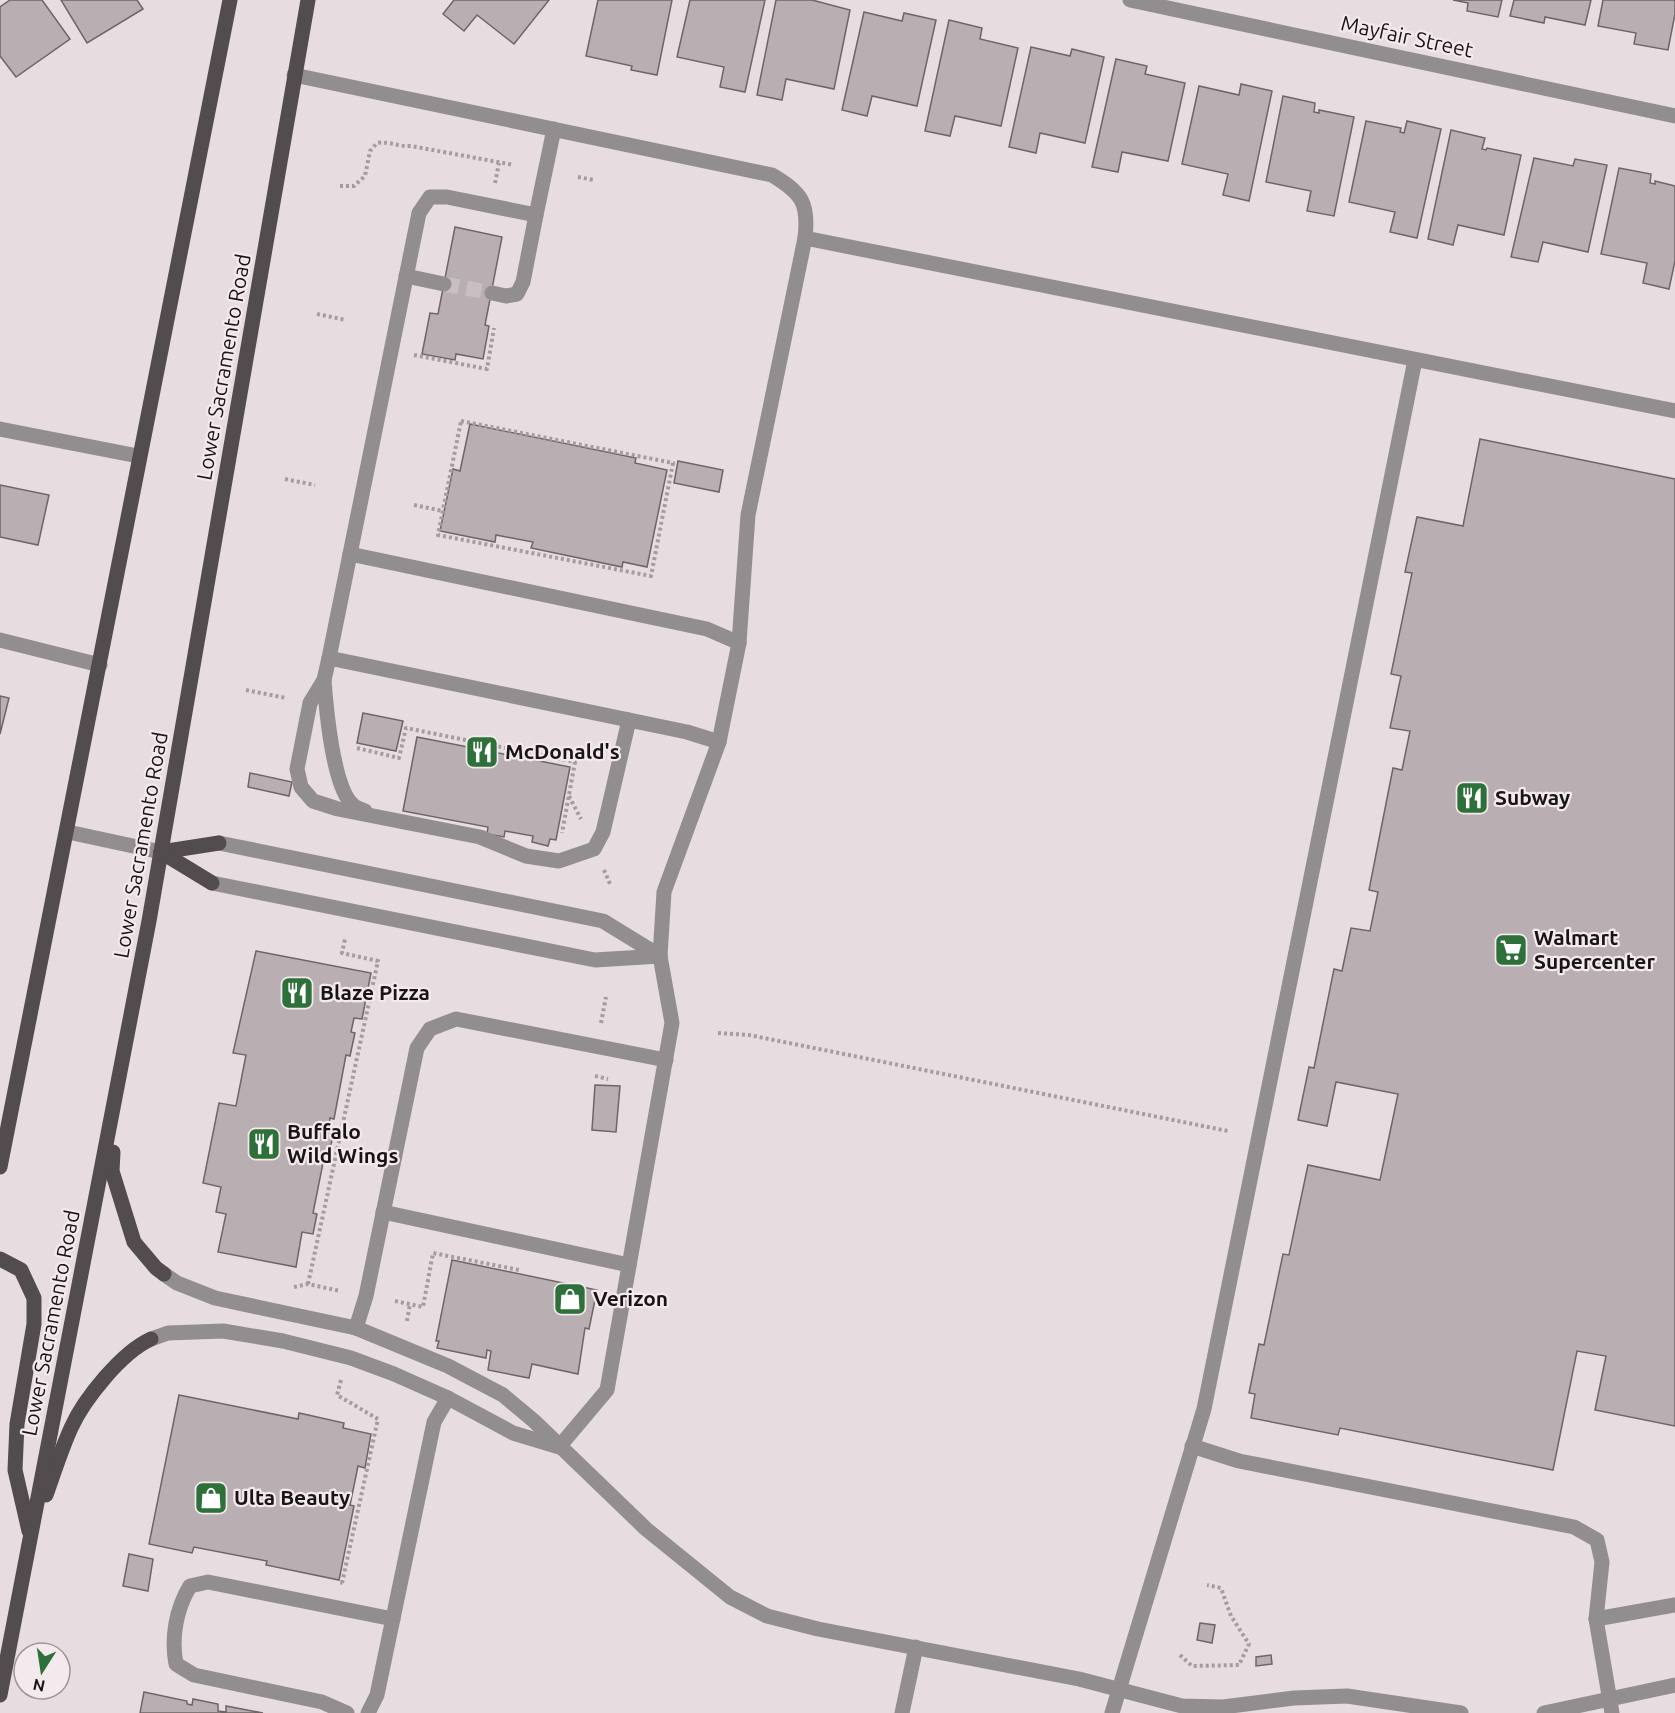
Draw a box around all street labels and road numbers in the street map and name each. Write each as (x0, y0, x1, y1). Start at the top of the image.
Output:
street label: Mayfair Street (1339, 10, 1475, 62)
street label: Lower Sacramento Road (191, 252, 255, 482)
street label: Lower Sacramento Road (108, 730, 172, 960)
street label: Lower Sacramento Road (16, 1208, 84, 1438)

